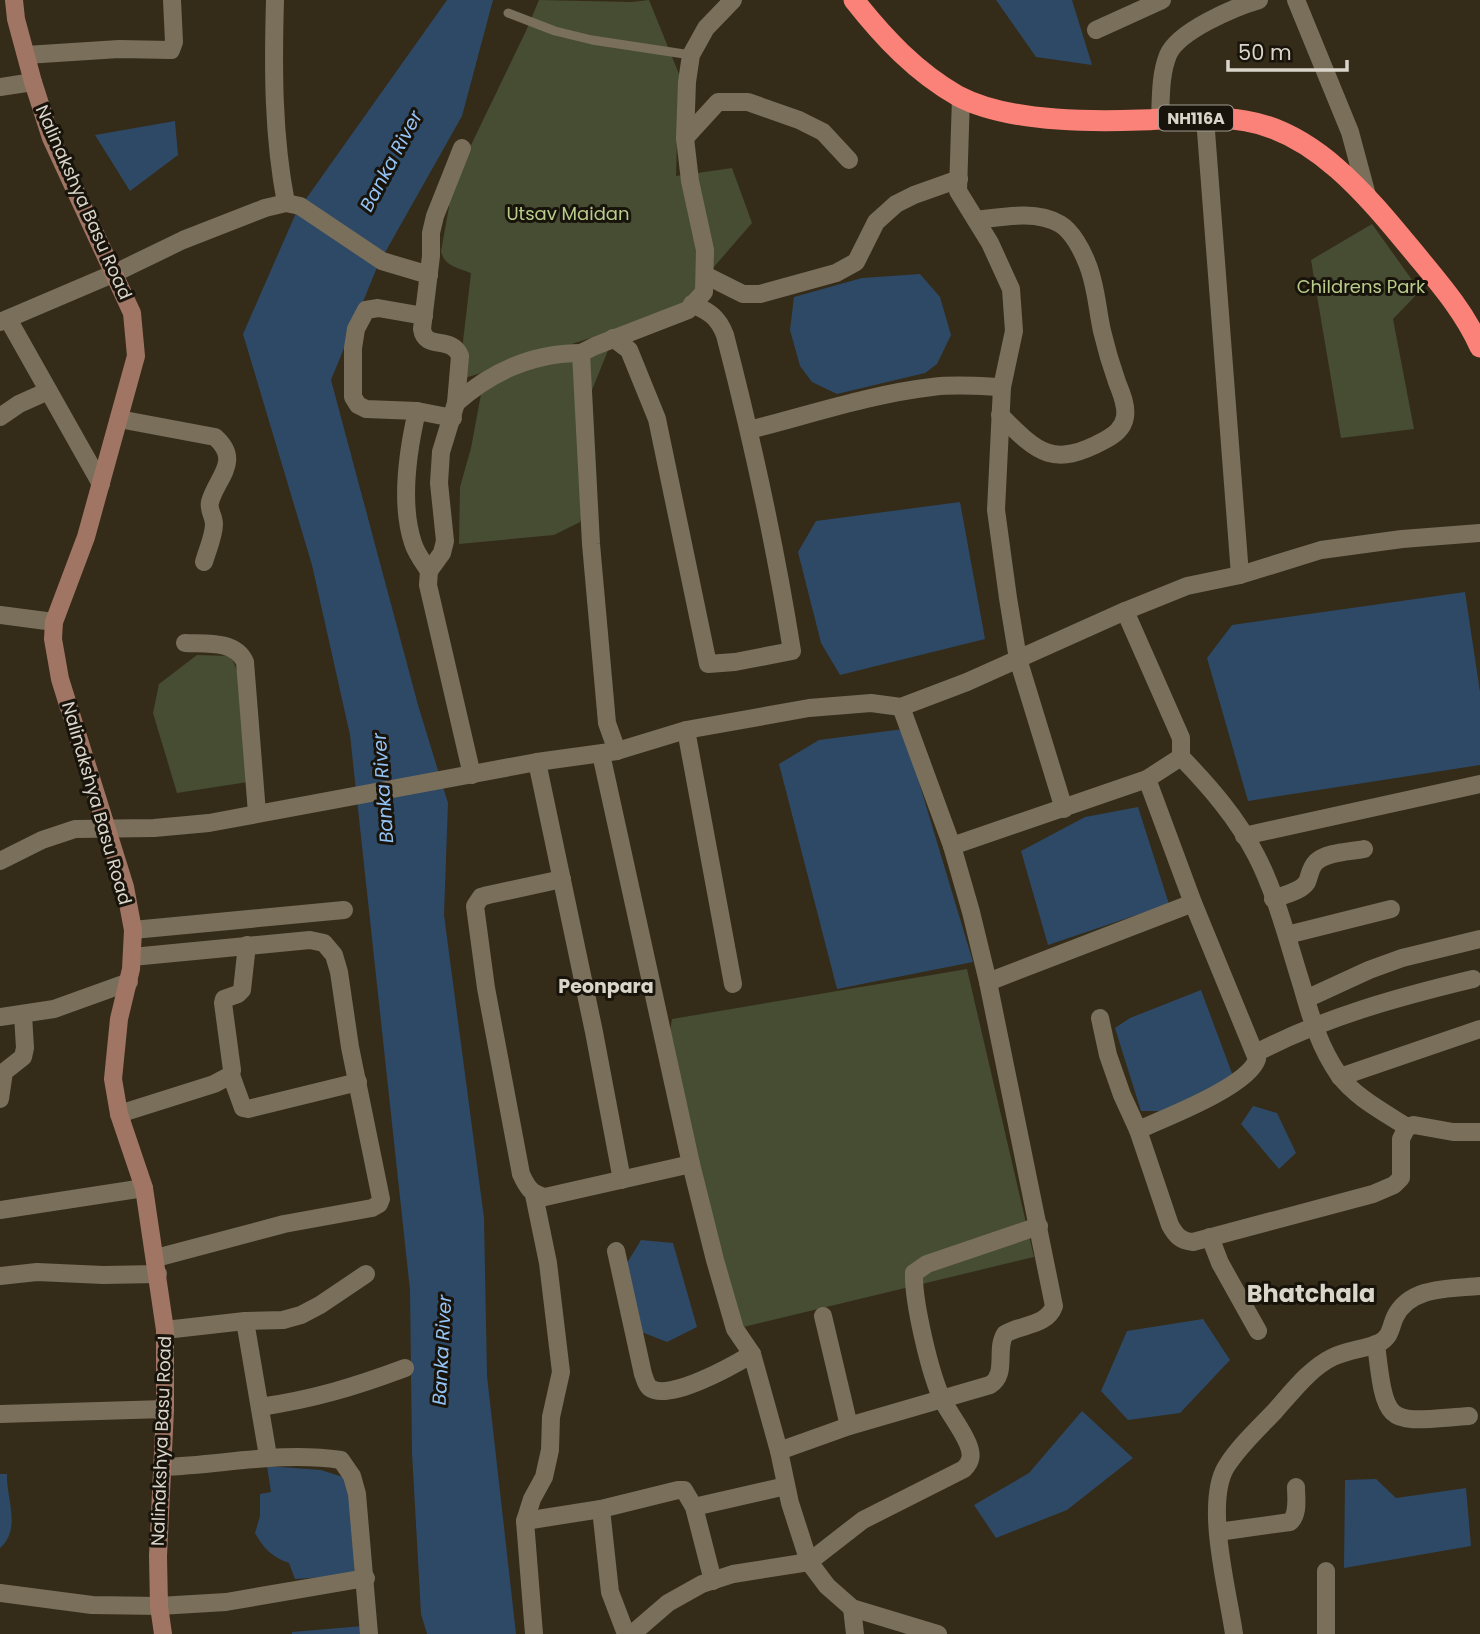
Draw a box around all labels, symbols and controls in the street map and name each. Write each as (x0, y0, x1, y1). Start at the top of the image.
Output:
scale bar (1228, 28, 1347, 72)
text: 50 m (1238, 38, 1292, 67)
street label: Nalinakshya Basu Road (30, 101, 138, 303)
water label: Banka River (353, 105, 429, 216)
road number: NH116A (1159, 106, 1233, 130)
park label: Utsav Maidan (506, 201, 630, 226)
park label: Childrens Park (1297, 274, 1426, 299)
street label: Nalinakshya Basu Road (56, 698, 138, 908)
water label: Banka River (366, 731, 400, 844)
district label: Peonpara (558, 973, 654, 1000)
district label: Bhatchala (1247, 1277, 1375, 1310)
water label: Banka River (426, 1293, 458, 1406)
street label: Nalinakshya Basu Road (145, 1335, 177, 1547)

